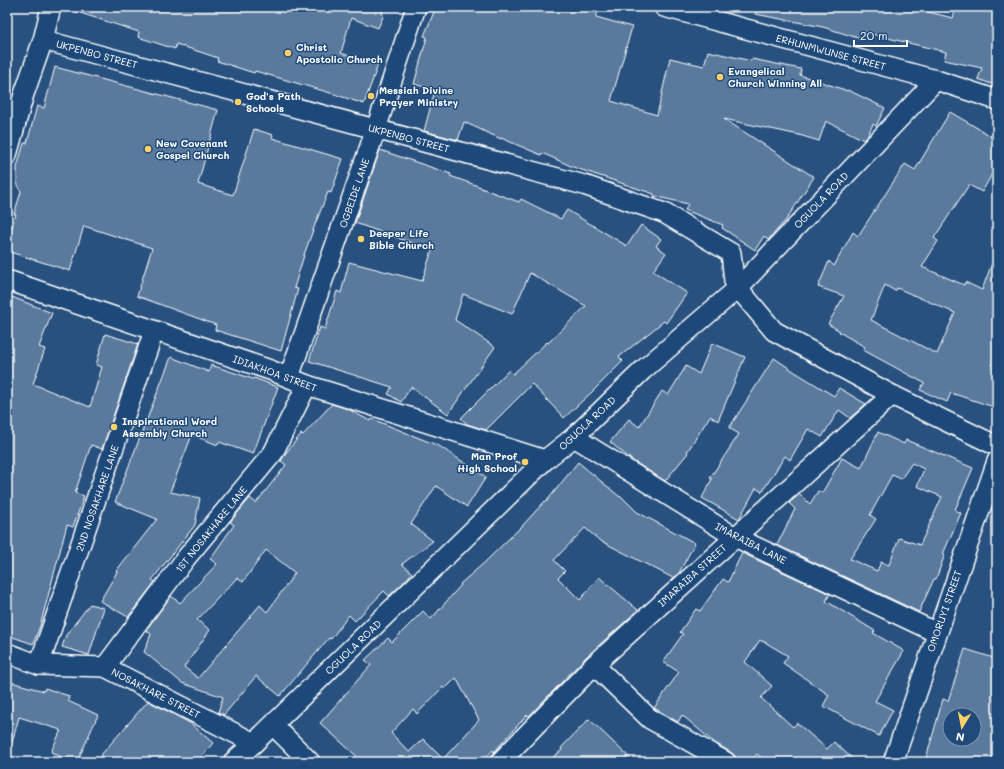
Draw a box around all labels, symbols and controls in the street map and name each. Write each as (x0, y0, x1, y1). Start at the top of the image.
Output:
scale bar (854, 22, 907, 48)
text: 20 m (860, 27, 888, 43)
street label: ERHUNMWUNSE STREET (774, 31, 888, 74)
street label: UKPENBO STREET (55, 36, 140, 72)
place label: Christ Apostolic Church (296, 40, 383, 66)
marker: Christ Apostolic Church (283, 48, 293, 58)
place label: Evangelical Church Winning All (728, 64, 822, 90)
marker: Evangelical Church Winning All (715, 72, 725, 82)
place label: Messiah Divine Prayer Ministry (379, 83, 459, 109)
place label: God's Path Schools (246, 89, 301, 115)
marker: Messiah Divine Prayer Ministry (366, 91, 376, 101)
marker: God's Path Schools (233, 97, 243, 107)
street label: UKPENBO STREET (367, 120, 452, 156)
place label: New Covenant Gospel Church (156, 136, 230, 162)
marker: New Covenant Gospel Church (143, 144, 153, 154)
street label: OGBEIDE LANE (336, 156, 373, 230)
street label: OGUOLA ROAD (790, 169, 852, 231)
place label: Deeper Life Bible Church (369, 226, 434, 252)
marker: Deeper Life Bible Church (356, 234, 366, 244)
street label: IDIAKHOA STREET (231, 351, 319, 395)
street label: OGUOLA ROAD (555, 393, 619, 453)
place label: Inspirational Word Assembly Church (122, 414, 218, 440)
marker: Inspirational Word Assembly Church (109, 422, 119, 432)
street label: 2ND NOSAKHARE LANE (72, 443, 122, 553)
place label: Man Prof High School (457, 449, 518, 475)
marker: Man Prof High School (520, 457, 530, 467)
street label: 1ST NOSAKHARE LANE (172, 483, 250, 575)
street label: IMARAIBA LANE (713, 519, 789, 567)
street label: IMARAIBA STREET (655, 540, 730, 610)
street label: OMORUYI STREET (923, 568, 965, 654)
street label: OGUOLA ROAD (322, 616, 384, 678)
street label: NOSAKHARE STREET (109, 665, 203, 722)
north arrow (942, 707, 982, 747)
text: N (955, 729, 966, 745)

